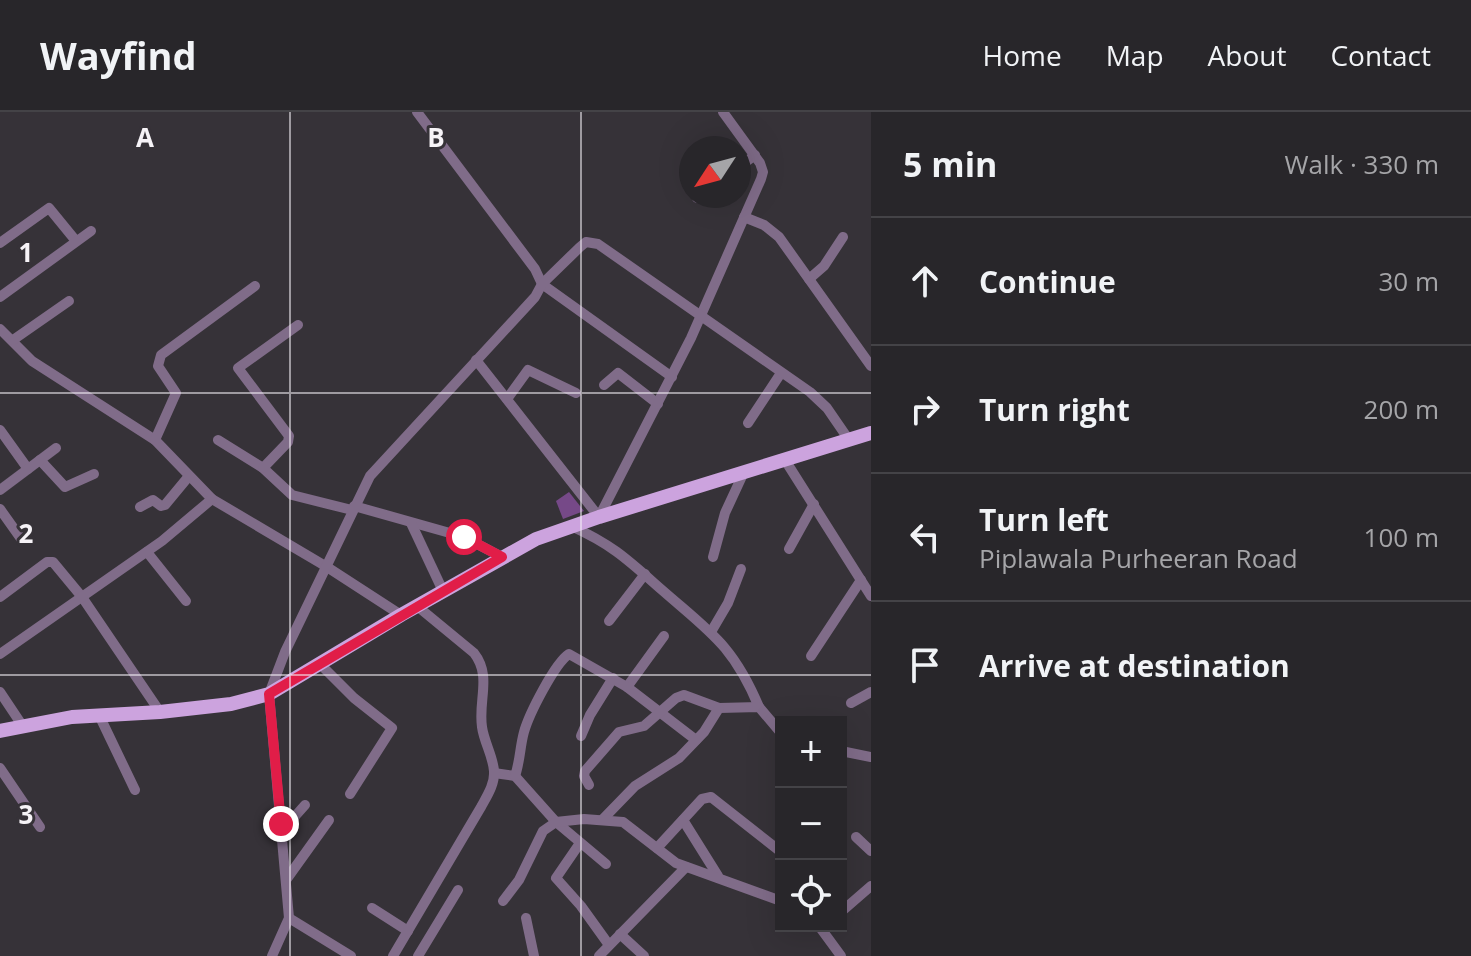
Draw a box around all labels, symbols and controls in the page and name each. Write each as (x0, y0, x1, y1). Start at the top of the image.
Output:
text: Wayfind (40, 29, 197, 81)
text: Home (983, 36, 1062, 74)
text: Map (1106, 36, 1164, 74)
text: About (1208, 36, 1286, 74)
text: Contact (1330, 36, 1431, 74)
text: A (136, 119, 154, 155)
text: B (427, 119, 445, 155)
north arrow (679, 136, 751, 208)
text: 5 min (903, 141, 997, 187)
text: Walk · 330 m (1285, 146, 1439, 182)
text: 1 (19, 234, 33, 270)
icon: ahead (903, 259, 947, 303)
text: Continue (979, 261, 1116, 302)
text: 30 m (1378, 263, 1439, 299)
icon: right (903, 387, 947, 431)
text: Turn right (979, 389, 1130, 430)
text: 200 m (1364, 391, 1439, 427)
text: Turn left (979, 499, 1109, 540)
text: 2 (19, 515, 34, 551)
icon: left (903, 515, 947, 559)
route start (446, 519, 482, 555)
text: 100 m (1364, 519, 1439, 555)
text: Piplawala Purheeran Road (979, 540, 1298, 576)
icon: arrive (903, 643, 947, 687)
text: Arrive at destination (979, 645, 1290, 686)
map controls (775, 716, 847, 932)
button: + (775, 716, 847, 788)
button: − (775, 788, 847, 860)
text: 3 (19, 796, 33, 832)
route end (263, 806, 299, 842)
button: locate (775, 860, 847, 932)

